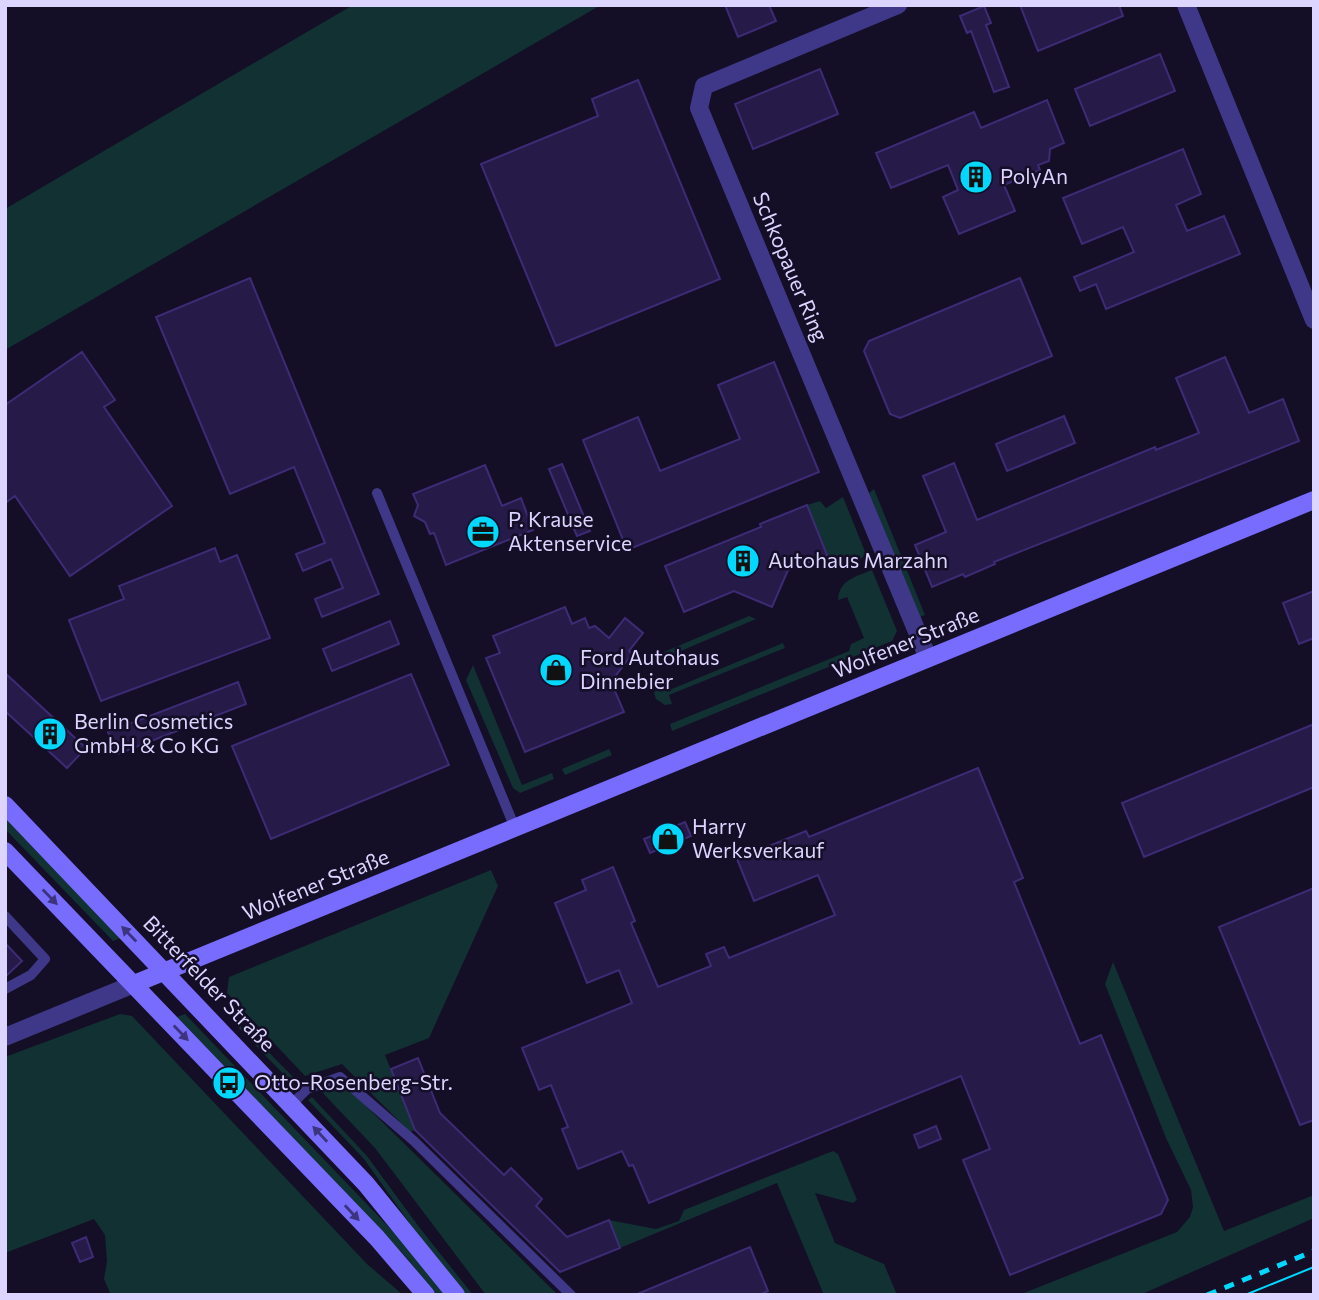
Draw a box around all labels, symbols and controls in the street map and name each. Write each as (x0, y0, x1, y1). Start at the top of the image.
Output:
building icon: PolyAn (957, 158, 995, 196)
place label: PolyAn (1000, 163, 1068, 188)
street label: Schkopauer Ring (749, 188, 834, 345)
place label: P. Krause Aktenservice (508, 506, 632, 555)
office icon: P. Krause Aktenservice (464, 513, 502, 551)
building icon: Autohaus Marzahn (724, 542, 762, 580)
place label: Autohaus Marzahn (768, 547, 948, 572)
street label: Wolfener Straße (828, 601, 982, 682)
place label: Ford Autohaus Dinnebier (580, 644, 720, 693)
shop icon: Ford Autohaus Dinnebier (537, 651, 575, 689)
place label: Berlin Cosmetics GmbH & Co KG (74, 708, 233, 757)
building icon: Berlin Cosmetics GmbH & Co KG (31, 715, 69, 753)
place label: Harry Werksverkauf (692, 813, 825, 862)
shop icon: Harry Werksverkauf (649, 820, 687, 858)
street label: Wolfener Straße (238, 843, 392, 924)
one-way arrow (42, 888, 58, 905)
street label: Bitterfelder Straße (139, 910, 281, 1056)
one-way arrow (120, 926, 137, 943)
one-way arrow (173, 1024, 189, 1041)
bus stop icon: Otto-Rosenberg-Str. (210, 1064, 248, 1102)
place label: Otto-Rosenberg-Str. (254, 1069, 453, 1094)
one-way arrow (312, 1125, 328, 1143)
one-way arrow (344, 1204, 360, 1221)

